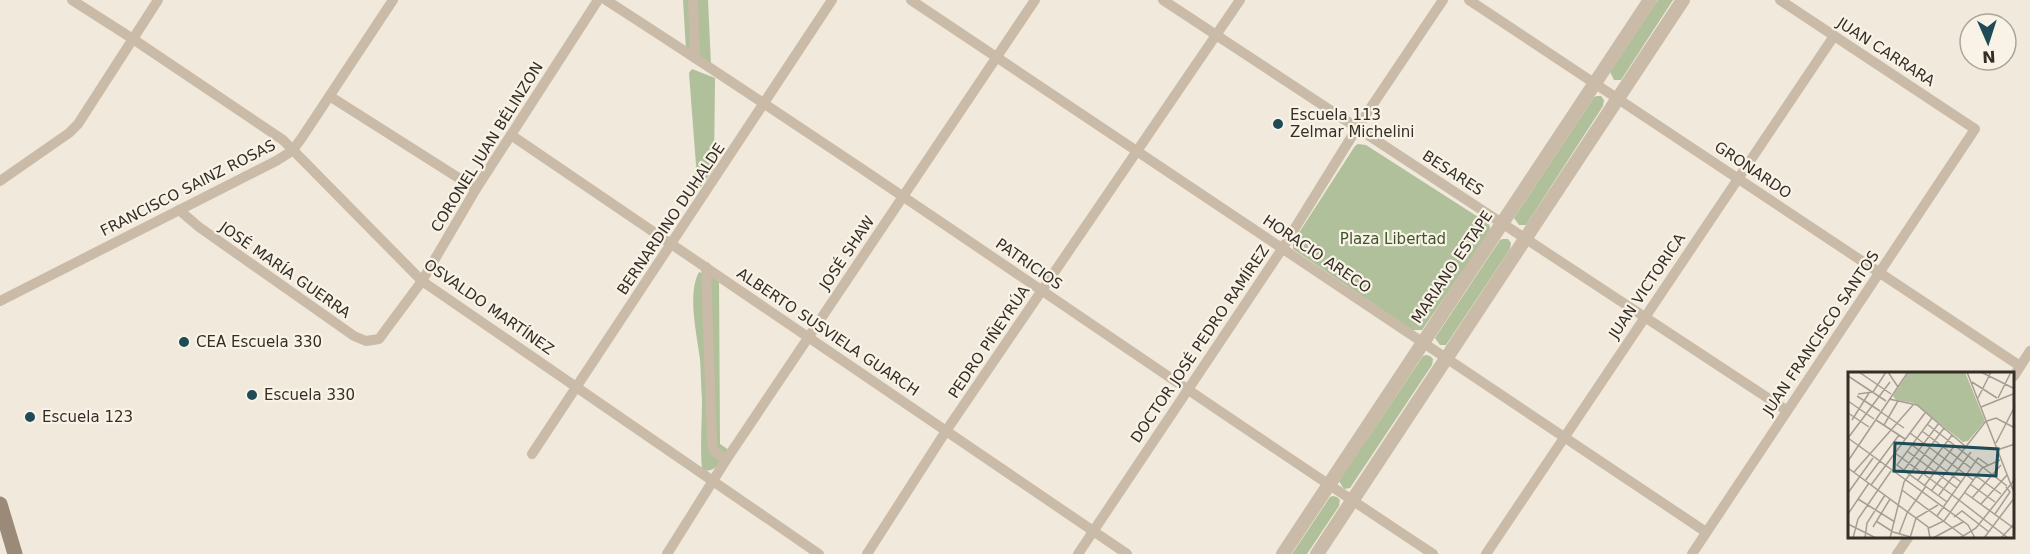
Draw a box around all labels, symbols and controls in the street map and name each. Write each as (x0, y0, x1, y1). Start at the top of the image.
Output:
north arrow (1958, 12, 2018, 72)
street label: JUAN CARRARA (1833, 13, 1939, 91)
text: N (1982, 47, 1996, 66)
street label: CORONEL JUAN BÉLINZON (426, 58, 547, 235)
place label: Escuela 113 Zelmar Michelini (1290, 106, 1415, 141)
marker: Escuela 113 Zelmar Michelini (1271, 117, 1285, 131)
street label: FRANCISCO SAINZ ROSAS (98, 136, 278, 240)
street label: GRONARDO (1711, 138, 1795, 202)
street label: BERNARDINO DUHALDE (613, 140, 729, 298)
street label: BESARES (1419, 147, 1487, 199)
street label: MARIANO ESTAPE (1408, 207, 1496, 327)
street label: HORACIO ARECO (1259, 211, 1375, 297)
street label: JOSÉ SHAW (814, 212, 878, 294)
street label: JOSÉ MARÍA GUERRA (215, 217, 355, 322)
street label: JUAN VICTORICA (1604, 229, 1689, 343)
park label: Plaza Libertad (1340, 230, 1446, 248)
street label: PATRICIOS (992, 234, 1066, 294)
street label: DOCTOR JOSÉ PEDRO RAMÍREZ (1126, 241, 1273, 446)
street label: JUAN FRANCISCO SANTOS (1759, 247, 1883, 420)
street label: OSVALDO MARTÍNEZ (421, 255, 558, 359)
street label: ALBERTO SUSVIELA GUARCH (734, 264, 922, 400)
street label: PEDRO PIÑEYRÚA (944, 281, 1034, 402)
place label: CEA Escuela 330 (196, 333, 322, 351)
marker: CEA Escuela 330 (177, 335, 191, 349)
inset map (1848, 372, 2015, 539)
place label: Escuela 330 (264, 386, 355, 404)
marker: Escuela 330 (245, 388, 259, 402)
place label: Escuela 123 (42, 408, 133, 426)
marker: Escuela 123 (23, 410, 37, 424)

